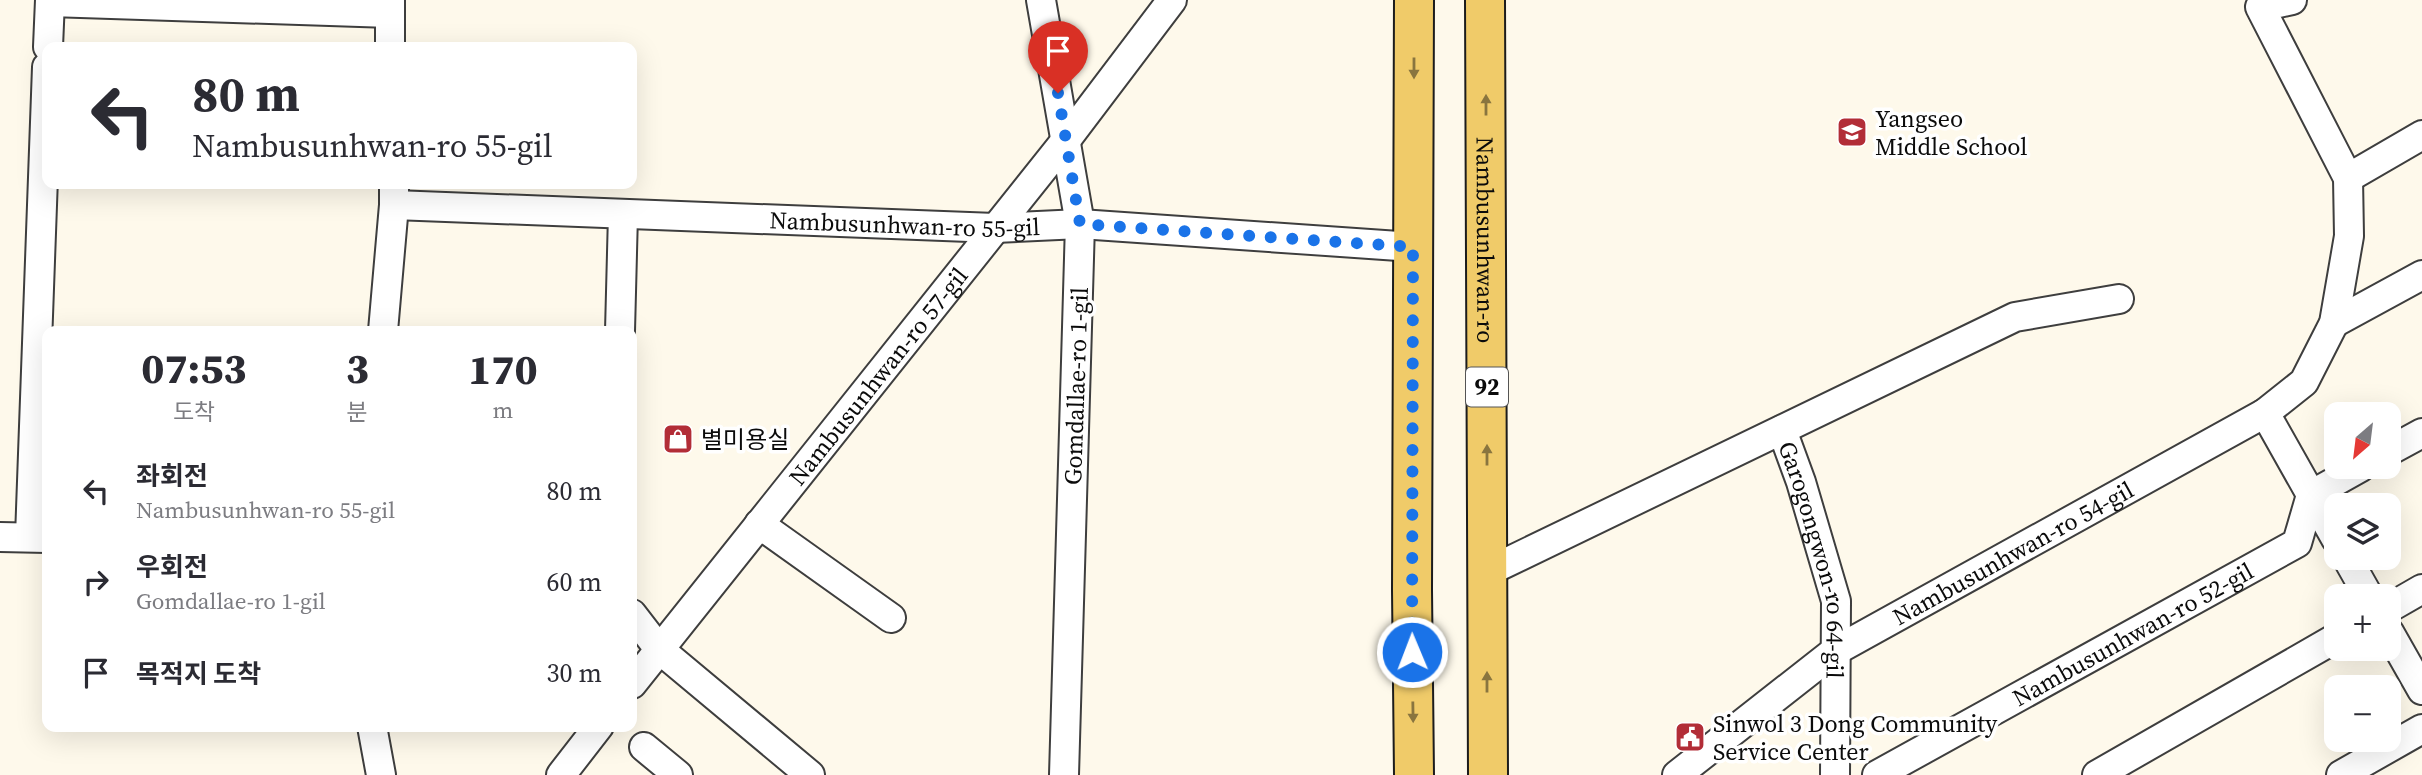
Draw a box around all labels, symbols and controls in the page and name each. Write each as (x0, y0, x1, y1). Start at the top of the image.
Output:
pin (1028, 21, 1088, 93)
icon: arrive (1039, 32, 1077, 70)
one-way arrow (1408, 57, 1420, 79)
text: 80 m (192, 60, 300, 127)
icon: left (77, 70, 168, 161)
one-way arrow (1480, 94, 1492, 116)
place label: Yangseo Middle School (1875, 102, 2027, 163)
school or university icon: Yangseo Middle School (1835, 115, 1869, 149)
text: Nambusunhwan-ro 55-gil (192, 124, 552, 168)
street label: Nambusunhwan-ro (1469, 137, 1503, 343)
street label: Nambusunhwan-ro 55-gil (769, 203, 1041, 245)
street label: Nambusunhwan-ro 57-gil (780, 260, 975, 492)
street label: Gomdallae-ro 1-gil (1056, 287, 1096, 485)
text: 07:53 (141, 339, 246, 397)
text: 3 (346, 339, 369, 397)
text: 170 (468, 340, 538, 398)
road number: 92 (1466, 368, 1508, 406)
text: m (493, 394, 513, 426)
text: 도착 (173, 396, 215, 428)
text: 분 (347, 396, 368, 428)
north arrow (2324, 402, 2401, 480)
map controls (2324, 402, 2401, 752)
shop icon: 별미용실 (661, 422, 695, 456)
place label: 별미용실 (701, 423, 789, 456)
street label: Garogongwon-ro 64-gil (1771, 436, 1852, 679)
one-way arrow (1481, 444, 1493, 466)
text: 좌회전 (136, 458, 208, 494)
icon: left (77, 472, 115, 510)
text: 80 m (547, 473, 602, 509)
street label: Nambusunhwan-ro 54-gil (1886, 473, 2139, 633)
button: layers (2324, 493, 2401, 570)
text: Nambusunhwan-ro 55-gil (136, 494, 395, 526)
text: 우회전 (136, 549, 208, 585)
street label: Nambusunhwan-ro 52-gil (2006, 554, 2259, 714)
icon: right (77, 563, 115, 601)
text: 60 m (547, 564, 602, 600)
button: + (2324, 584, 2401, 661)
text: Gomdallae-ro 1-gil (136, 585, 326, 617)
position arrow (1375, 615, 1449, 689)
icon: arrive (77, 654, 115, 692)
text: 30 m (547, 655, 602, 691)
text: 목적지 도착 (136, 656, 261, 692)
one-way arrow (1481, 671, 1493, 693)
button: − (2324, 675, 2401, 752)
one-way arrow (1407, 701, 1419, 723)
place label: Sinwol 3 Dong Community Service Center (1713, 707, 1998, 768)
public building icon: Sinwol 3 Dong Community Service Center (1673, 720, 1707, 754)

